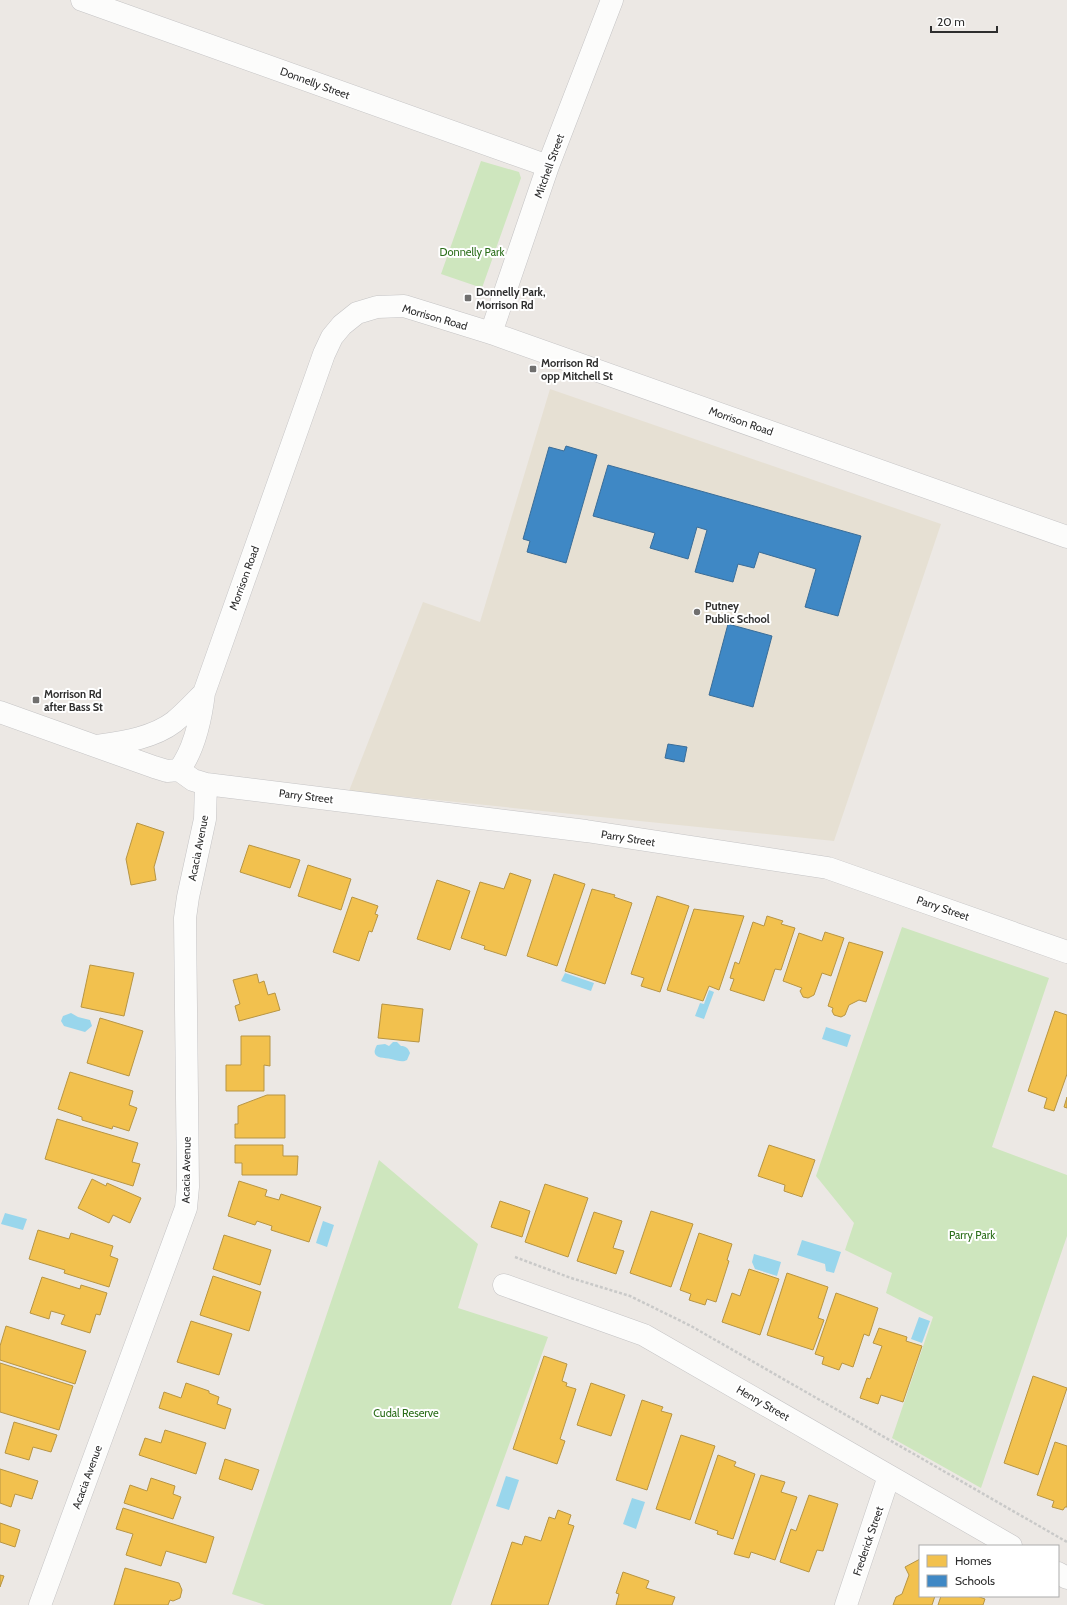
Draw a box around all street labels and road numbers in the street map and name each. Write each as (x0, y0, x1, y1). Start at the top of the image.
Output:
street label: Donnelly Street (278, 64, 352, 102)
street label: Mitchell Street (531, 132, 567, 200)
street label: Morrison Road (401, 301, 469, 333)
street label: Morrison Road (707, 403, 775, 439)
street label: Morrison Road (226, 544, 262, 612)
street label: Parry Street (278, 786, 334, 806)
street label: Acacia Avenue (185, 813, 211, 882)
street label: Parry Street (600, 827, 656, 849)
street label: Parry Street (915, 892, 971, 924)
street label: Acacia Avenue (178, 1136, 194, 1204)
street label: Henry Street (734, 1382, 792, 1424)
street label: Acacia Avenue (69, 1443, 105, 1511)
street label: Frederick Street (850, 1504, 887, 1578)

